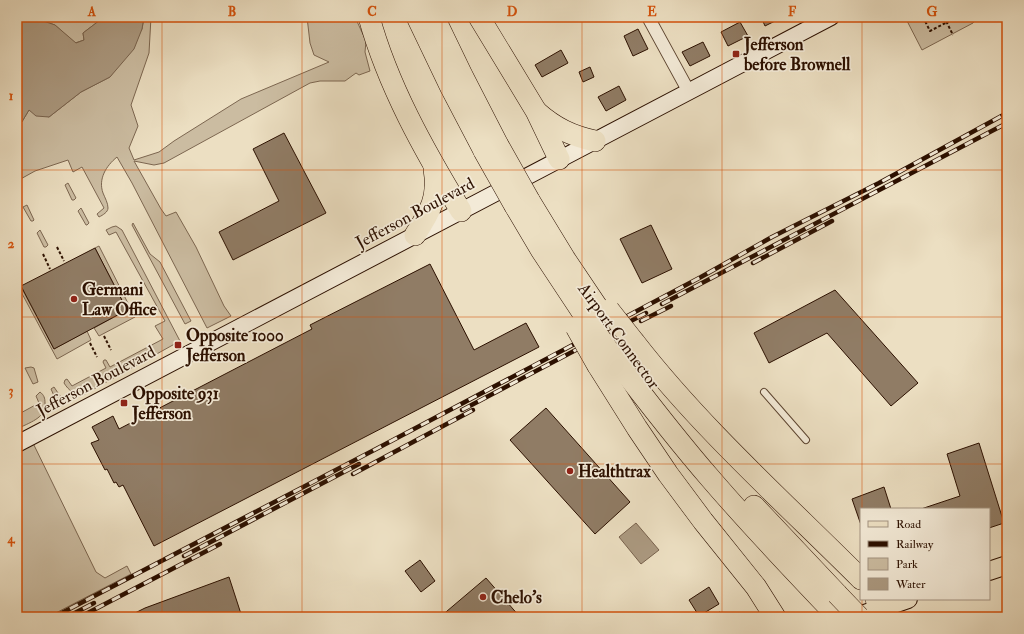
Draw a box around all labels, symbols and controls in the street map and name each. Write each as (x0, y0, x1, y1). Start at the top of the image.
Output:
text: A (87, 4, 97, 20)
text: B (228, 4, 236, 20)
text: C (367, 4, 377, 20)
text: D (507, 4, 518, 20)
text: E (647, 4, 657, 20)
text: F (788, 4, 797, 20)
text: G (927, 4, 938, 20)
place label: Jefferson before Brownell (743, 34, 851, 75)
marker: Jefferson before Brownell (731, 49, 741, 59)
text: 1 (9, 88, 14, 104)
street label: Jefferson Boulevard (351, 173, 479, 255)
text: 2 (8, 236, 15, 252)
street label: Airport Connector (572, 278, 665, 394)
place label: Germani Law Office (82, 279, 158, 320)
marker: Germani Law Office (69, 294, 79, 304)
place label: Opposite 1000 Jefferson (185, 325, 284, 367)
marker: Opposite 1000 Jefferson (173, 340, 183, 350)
street label: Jefferson Boulevard (32, 341, 160, 423)
text: 3 (9, 383, 14, 399)
place label: Opposite 931 Jefferson (131, 383, 219, 425)
marker: Opposite 931 Jefferson (119, 398, 129, 408)
place label: Healthtrax (578, 461, 651, 482)
marker: Healthtrax (565, 466, 575, 476)
legend (860, 508, 990, 600)
text: Road (896, 517, 921, 532)
text: 4 (6, 531, 15, 547)
text: Railway (896, 537, 934, 552)
text: Park (896, 557, 918, 572)
text: Water (895, 577, 926, 592)
place label: Chelo's (491, 587, 542, 608)
marker: Chelo's (478, 592, 488, 602)

